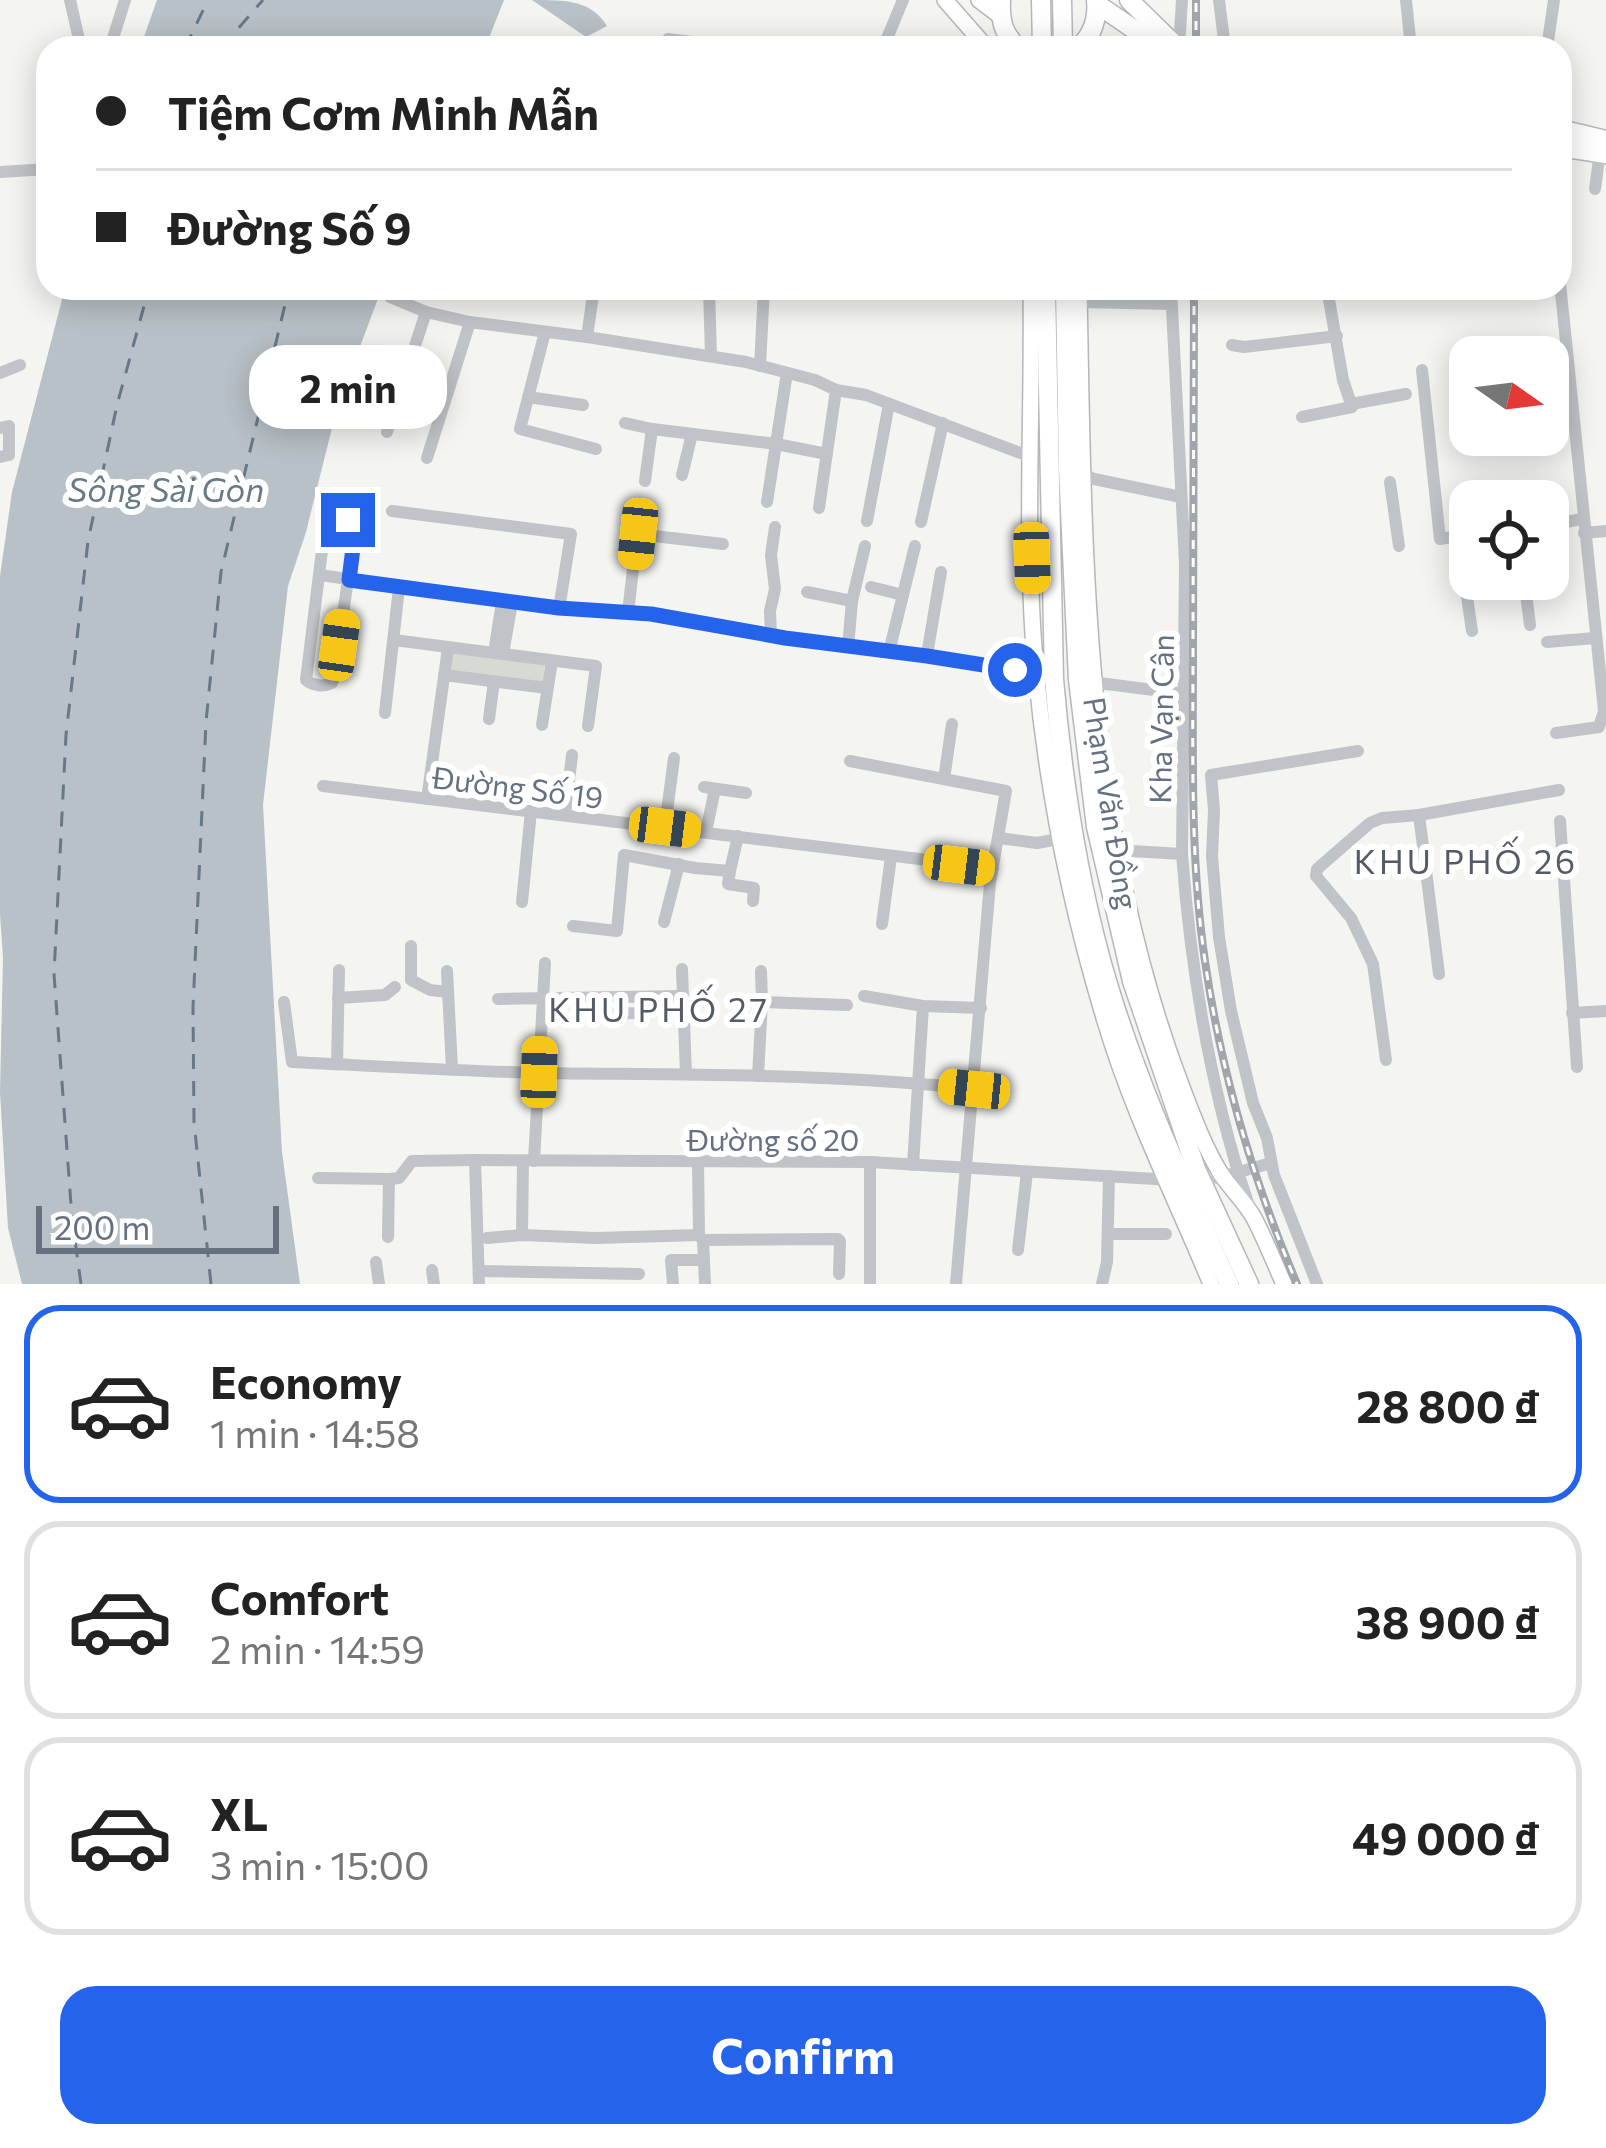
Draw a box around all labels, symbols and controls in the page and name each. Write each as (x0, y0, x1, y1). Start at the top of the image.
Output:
text: Tiệm Cơm Minh Mẫn (168, 84, 599, 139)
text: Đường Số 9 (168, 199, 412, 254)
north arrow (1449, 336, 1569, 456)
map controls (1449, 336, 1569, 600)
callout: 2 min (249, 346, 447, 430)
text: 2 min (299, 363, 397, 411)
water label: Sông Sài Gòn (68, 468, 264, 509)
button: locate (1449, 480, 1569, 600)
route end (321, 493, 375, 547)
car (616, 496, 660, 572)
car (1013, 521, 1051, 595)
car (316, 607, 362, 683)
street label: Kha Vạn Cân (1140, 634, 1180, 804)
route start (988, 643, 1042, 697)
street label: Phạm Văn Đồng (1077, 694, 1147, 912)
street label: Đường Số 19 (430, 757, 605, 815)
car (627, 805, 703, 849)
district label: KHU PHỐ 26 (1354, 836, 1578, 881)
car (921, 843, 997, 887)
district label: KHU PHỐ 27 (548, 984, 770, 1029)
car (520, 1035, 558, 1109)
car (936, 1067, 1012, 1111)
street label: Đường số 20 (686, 1120, 859, 1157)
scale bar (36, 1200, 279, 1253)
text: 200 m (54, 1206, 150, 1247)
icon: car (66, 1350, 174, 1458)
text: Economy (210, 1353, 402, 1408)
text: 28 800 ₫ (1356, 1377, 1540, 1432)
text: 1 min · 14:58 (210, 1408, 420, 1456)
icon: car (66, 1566, 174, 1674)
text: Comfort (210, 1569, 389, 1624)
text: 38 900 ₫ (1355, 1593, 1540, 1648)
text: 2 min · 14:59 (210, 1624, 425, 1672)
icon: car (66, 1782, 174, 1890)
text: XL (210, 1785, 268, 1840)
text: 49 000 ₫ (1352, 1809, 1540, 1864)
text: 3 min · 15:00 (210, 1840, 429, 1888)
button: Confirm (60, 1986, 1546, 2124)

